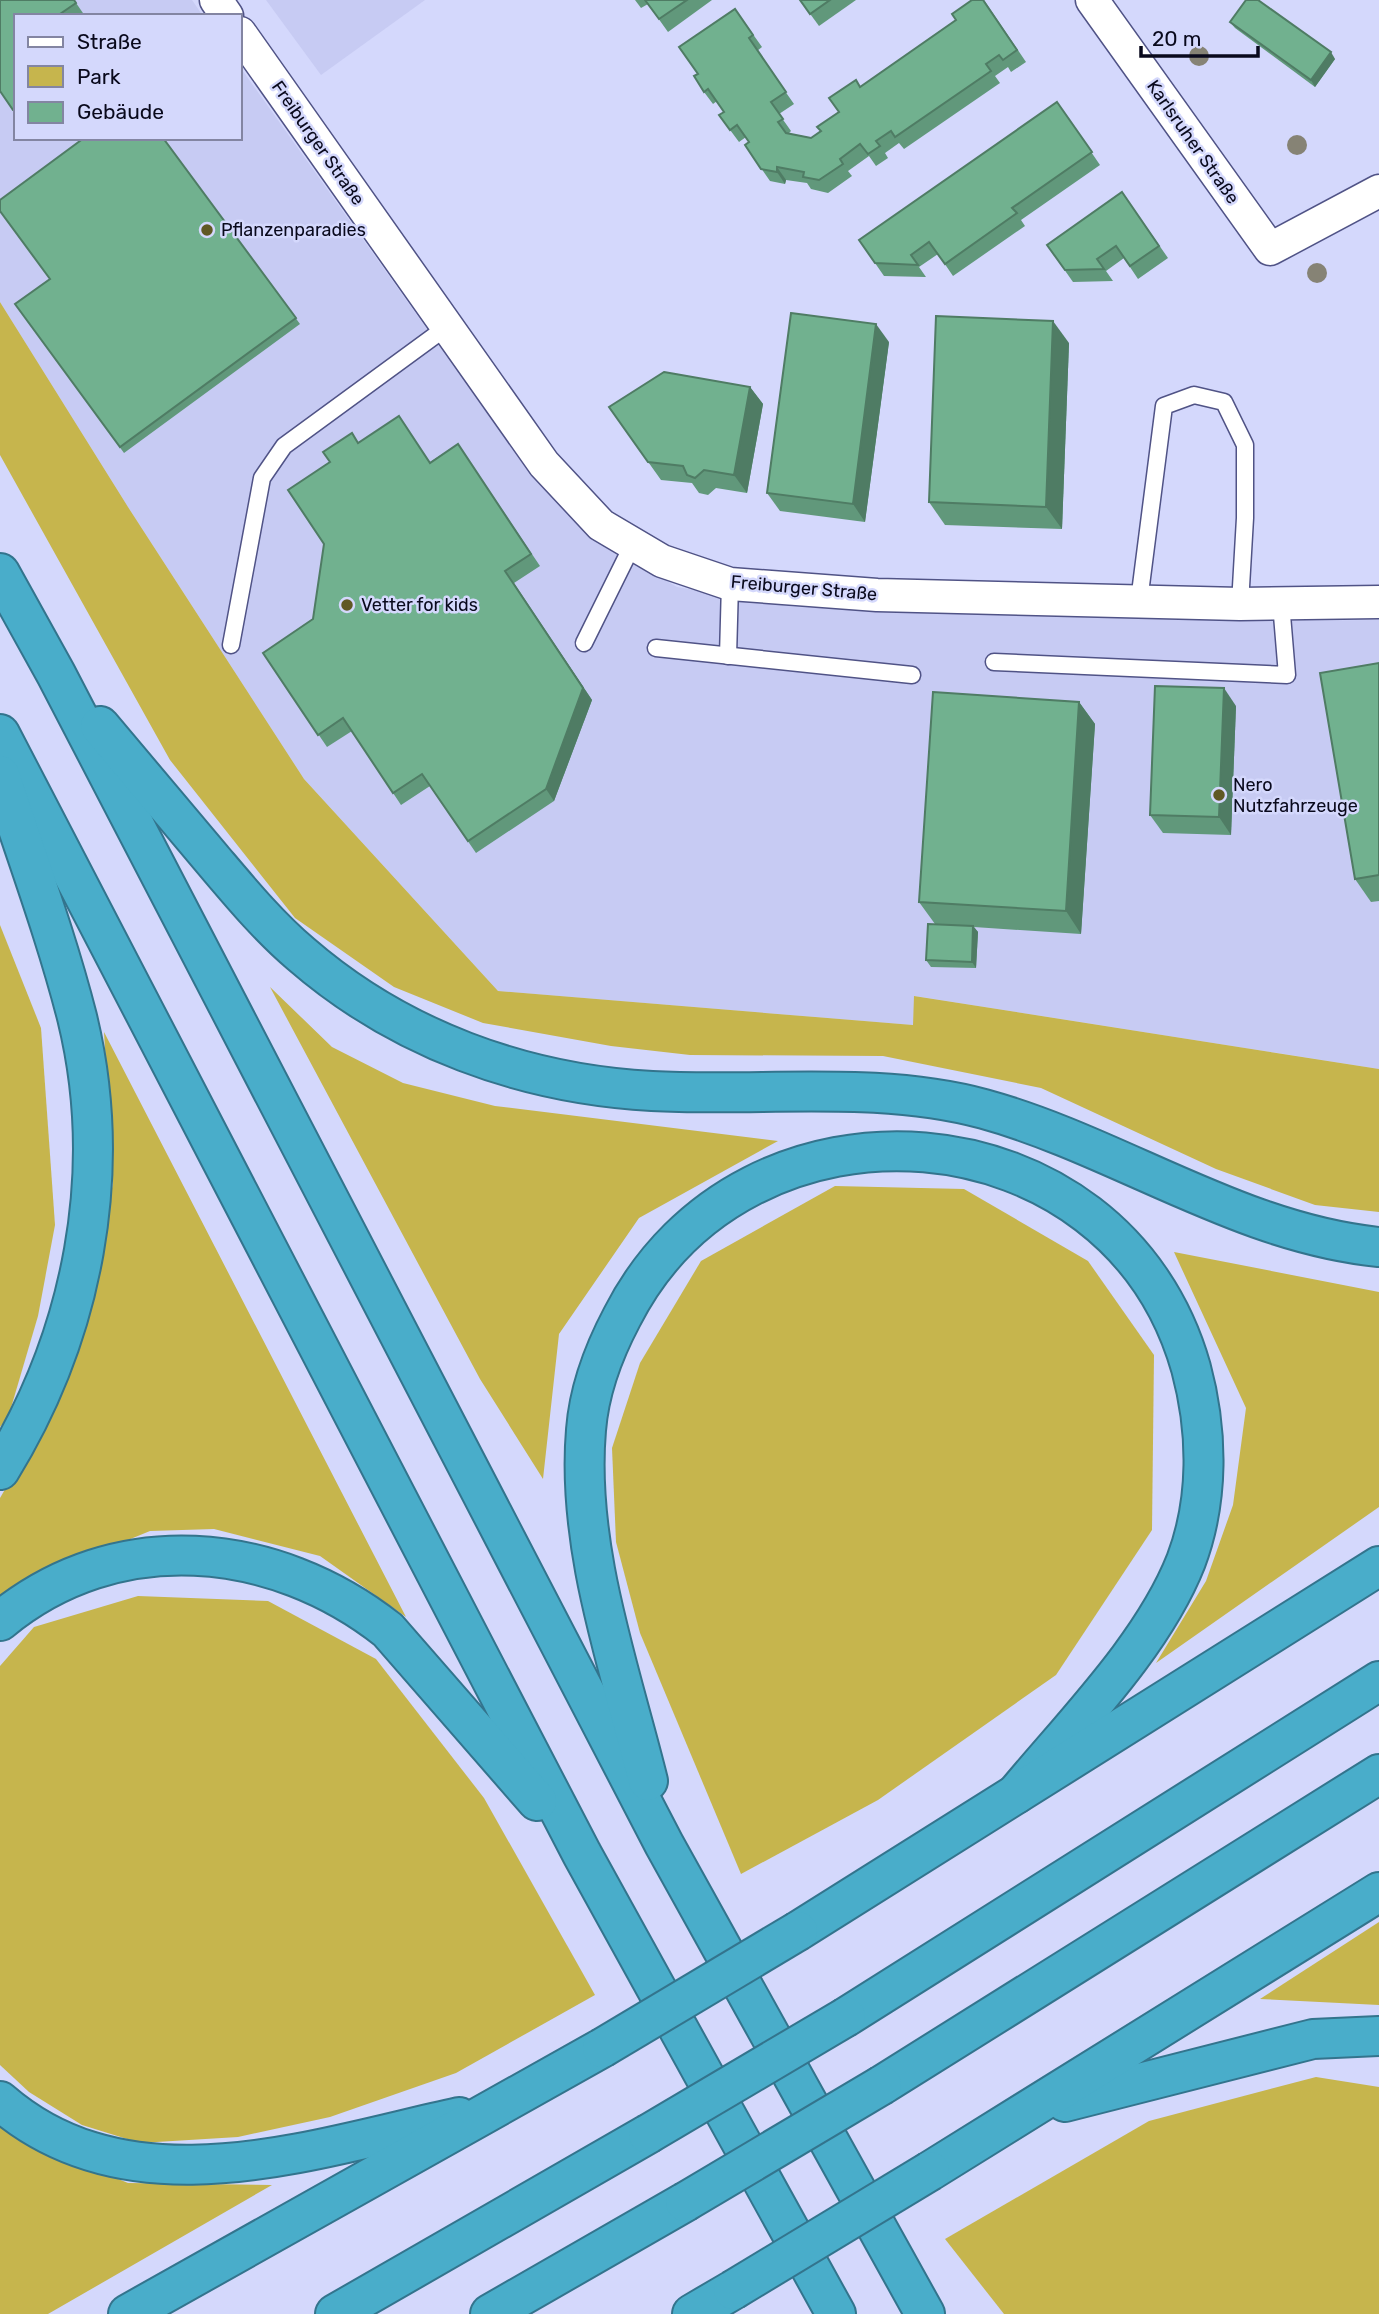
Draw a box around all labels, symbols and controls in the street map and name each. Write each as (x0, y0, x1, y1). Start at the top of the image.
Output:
legend (14, 14, 242, 140)
scale bar (1141, 14, 1258, 58)
text: 20 m (1152, 26, 1201, 51)
text: Straße (77, 29, 142, 54)
text: Park (77, 64, 121, 89)
street label: Karlsruher Straße (1142, 76, 1244, 208)
street label: Freiburger Straße (267, 77, 369, 209)
text: Gebäude (77, 99, 164, 124)
place label: Pflanzenparadies (221, 219, 366, 241)
marker: Pflanzenparadies (199, 222, 215, 238)
street label: Freiburger Straße (730, 571, 878, 605)
place label: Vetter for kids (361, 594, 478, 616)
marker: Vetter for kids (339, 597, 355, 613)
place label: Nero Nutzfahrzeuge (1233, 774, 1358, 817)
marker: Nero Nutzfahrzeuge (1211, 787, 1227, 803)

